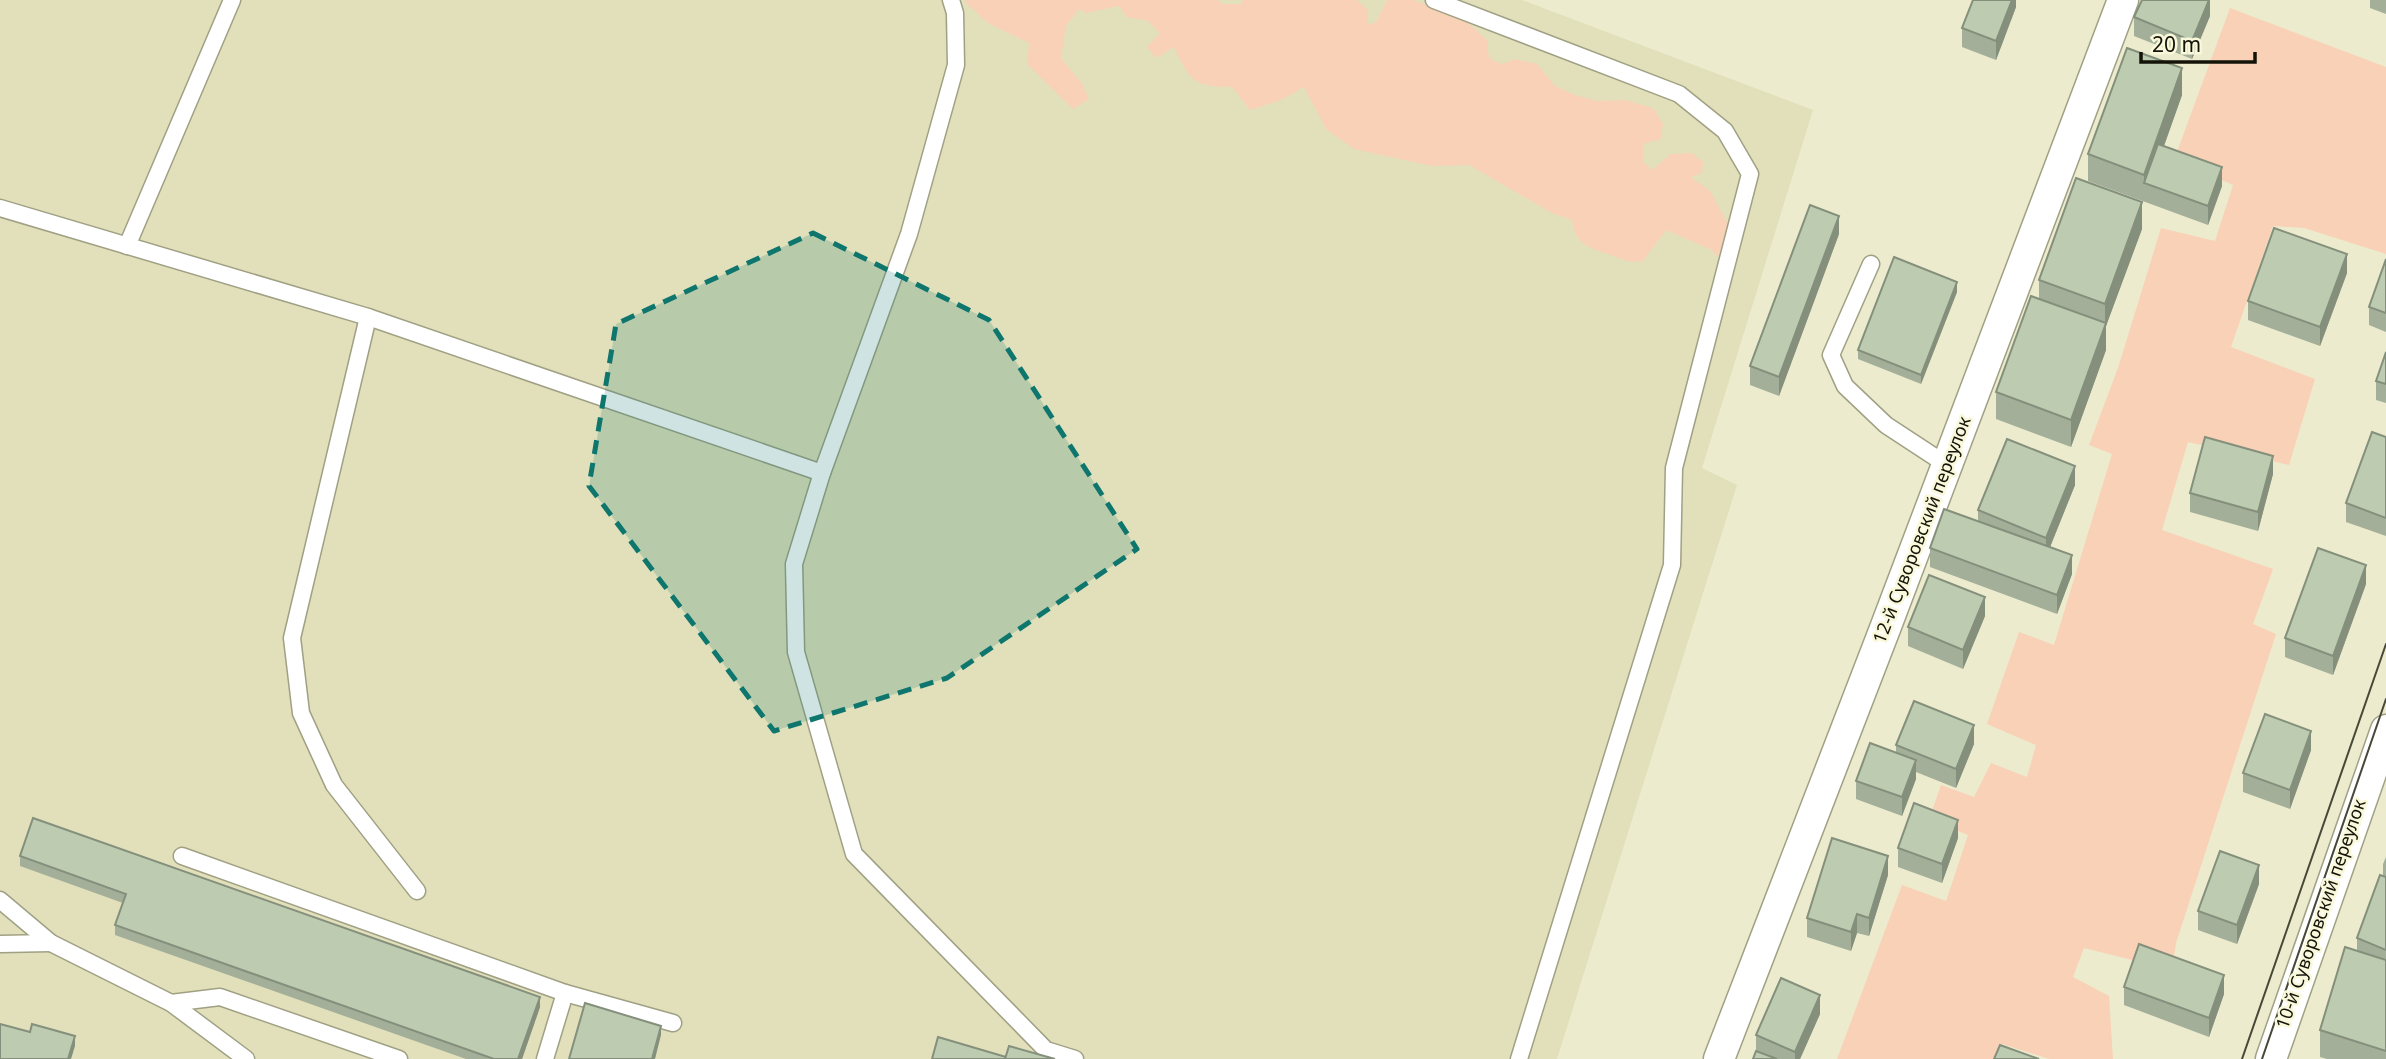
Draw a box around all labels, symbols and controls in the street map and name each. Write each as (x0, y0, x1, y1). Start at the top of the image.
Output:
scale bar (2141, 21, 2255, 65)
text: 20 m (2152, 30, 2201, 58)
street label: 12-й Суворовский переулок (1867, 412, 1976, 647)
street label: 10-й Суворовский переулок (2269, 795, 2371, 1032)

